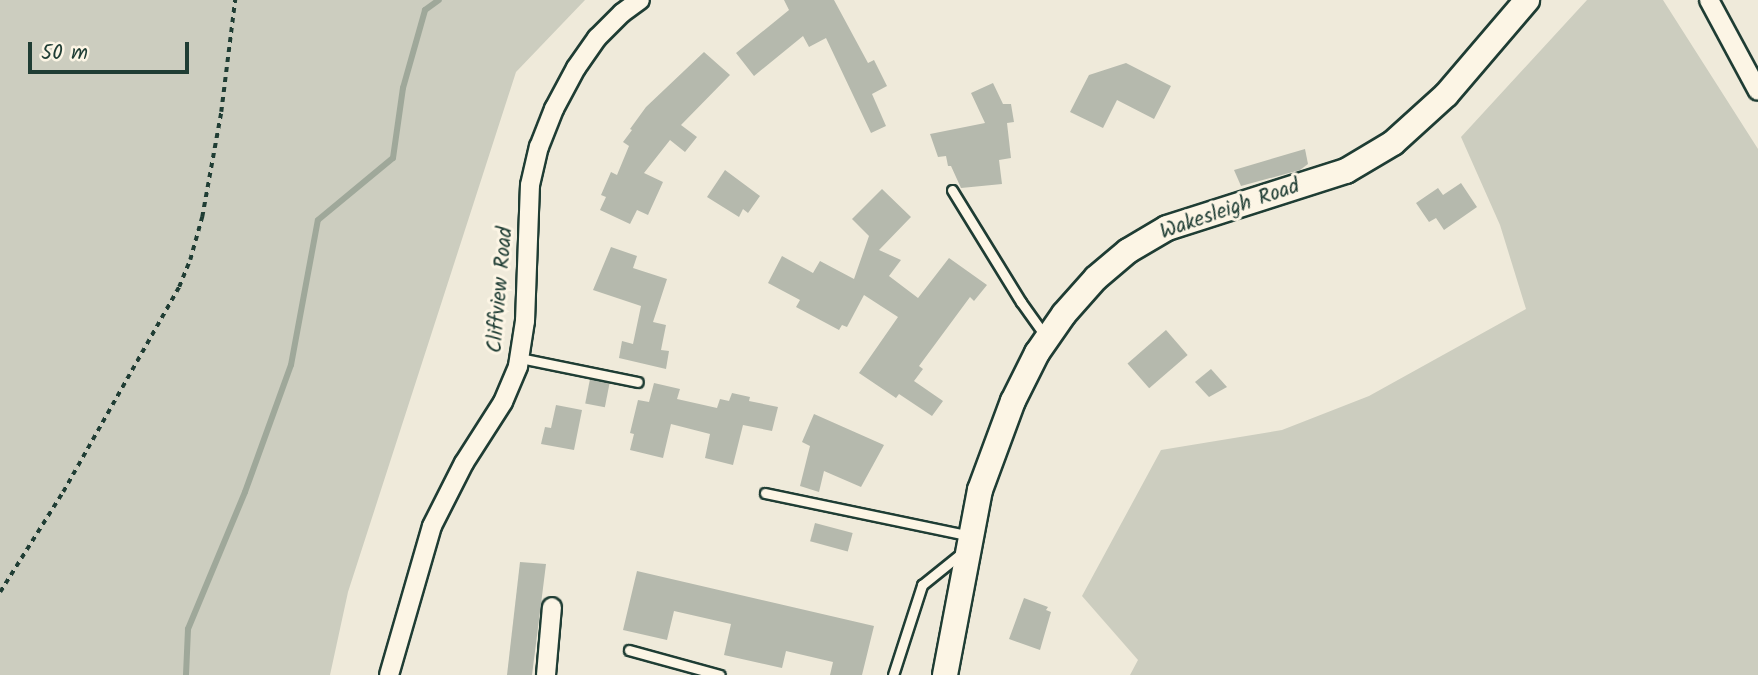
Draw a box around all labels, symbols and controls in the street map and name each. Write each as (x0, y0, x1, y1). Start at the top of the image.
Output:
scale bar (32, 28, 192, 72)
text: 50 m (41, 37, 88, 70)
street label: Wakesleigh Road (1157, 174, 1303, 246)
street label: Cliffview Road (483, 226, 519, 354)

